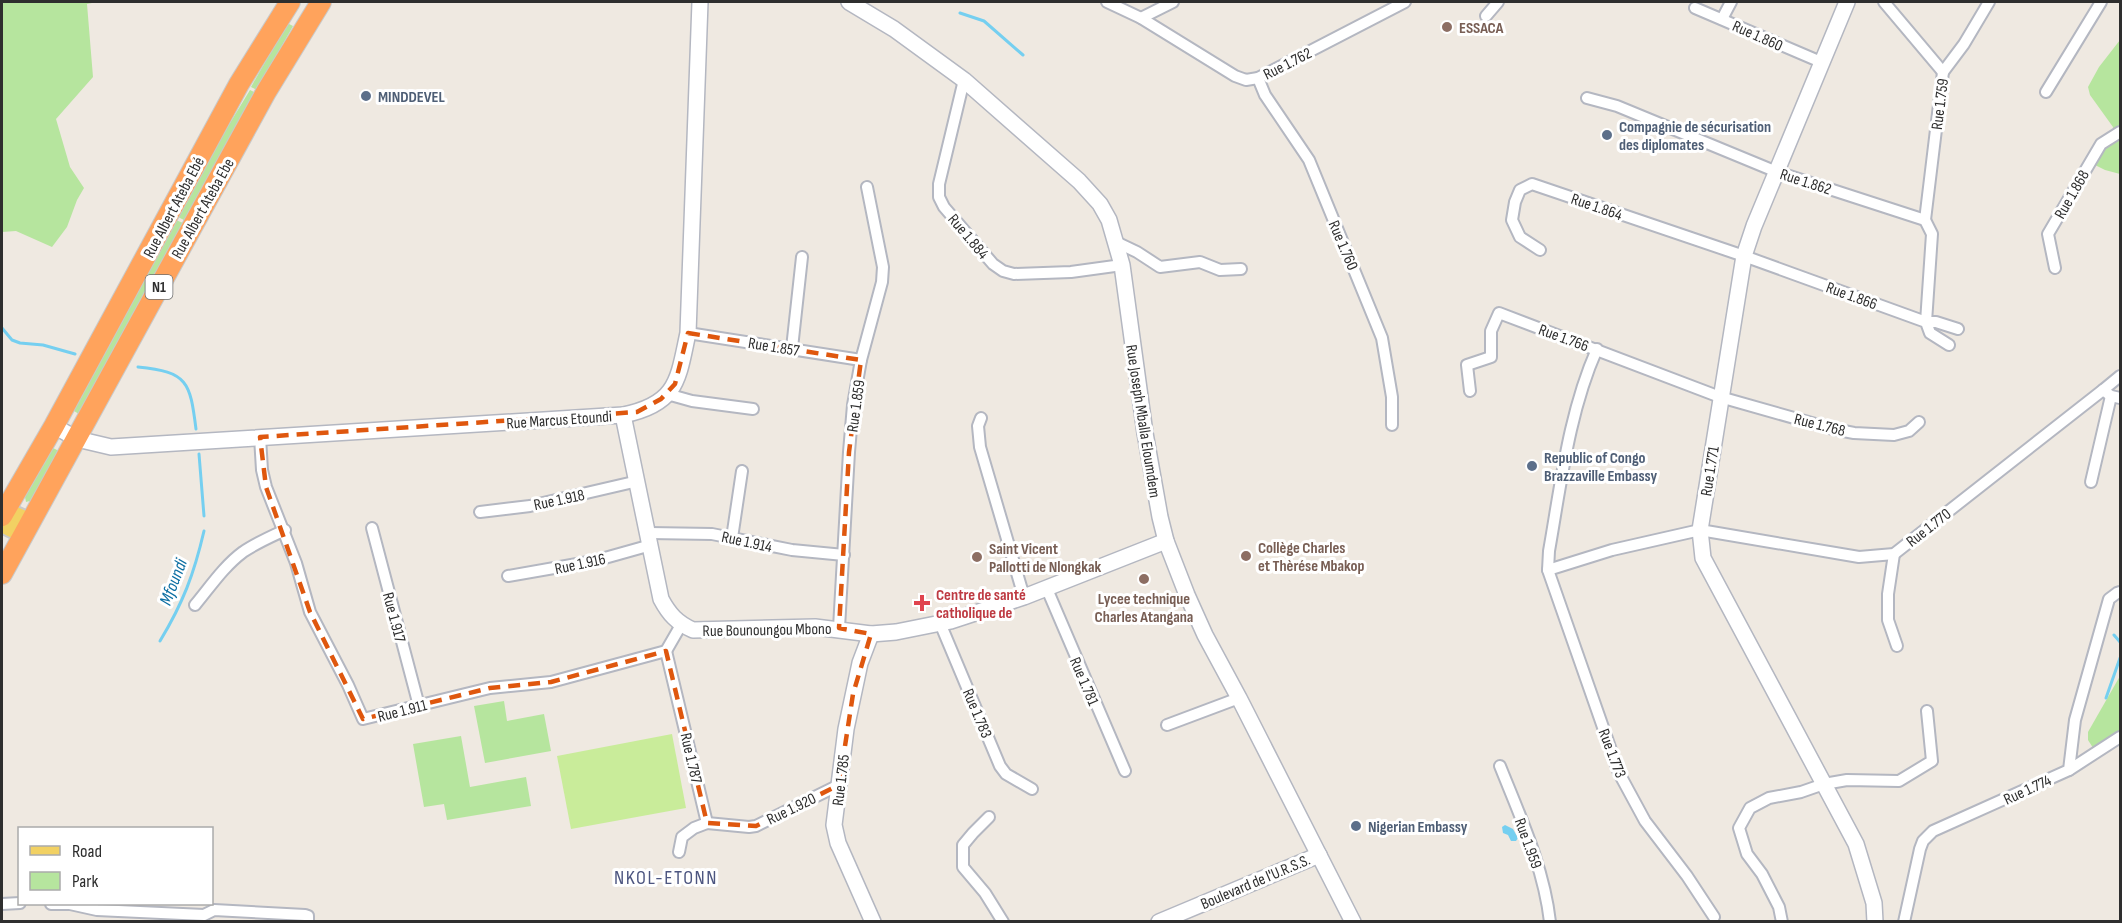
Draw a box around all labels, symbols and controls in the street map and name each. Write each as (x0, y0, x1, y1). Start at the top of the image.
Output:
street label: Rue 1.860 (1729, 17, 1786, 56)
place label: ESSACA (1459, 19, 1504, 38)
marker: ESSACA (1440, 20, 1454, 34)
street label: Rue 1.762 (1260, 44, 1315, 85)
street label: Rue 1.759 (1928, 77, 1953, 131)
place label: MINDDEVEL (378, 88, 446, 107)
marker: MINDDEVEL (359, 89, 373, 103)
place label: Compagnie de sécurisation des diplomates (1619, 118, 1771, 155)
marker: Compagnie de sécurisation des diplomates (1600, 128, 1614, 142)
street label: Rue Albert Ateba Ebé (140, 154, 209, 261)
street label: Rue Albert Ateba Ebe (168, 155, 239, 262)
street label: Rue 1.862 (1777, 165, 1834, 200)
street label: Rue 1.868 (2051, 167, 2094, 222)
street label: Rue 1.864 (1568, 190, 1625, 225)
street label: Rue 1.884 (944, 211, 992, 264)
street label: Rue 1.760 (1324, 218, 1362, 273)
road number: N1 (146, 275, 172, 299)
street label: Rue 1.866 (1823, 278, 1880, 314)
street label: Rue 1.766 (1536, 321, 1591, 356)
street label: Rue 1.857 (747, 334, 801, 361)
street label: Rue Joseph Mballa Eloumdem (1121, 343, 1164, 499)
street label: Rue 1.859 (843, 379, 870, 434)
street label: Rue Marcus Etoundi (506, 407, 612, 434)
street label: Rue 1.768 (1792, 410, 1847, 441)
street label: Rue 1.771 (1697, 445, 1724, 497)
place label: Republic of Congo Brazzaville Embassy (1544, 449, 1658, 486)
marker: Republic of Congo Brazzaville Embassy (1525, 459, 1539, 473)
street label: Rue 1.918 (532, 486, 586, 515)
street label: Rue 1.770 (1903, 505, 1955, 552)
street label: Rue 1.914 (720, 528, 774, 557)
place label: Collège Charles et Thèrése Mbakop (1258, 539, 1364, 576)
place label: Saint Vicent Pallotti de Nlongkak (989, 540, 1102, 577)
marker: Collège Charles et Thèrése Mbakop (1239, 549, 1253, 563)
street label: Rue 1.916 (553, 550, 607, 579)
marker: Saint Vicent Pallotti de Nlongkak (970, 550, 984, 564)
water label: Mfoundi (155, 555, 192, 608)
marker: Lycee technique Charles Atangana (1137, 572, 1151, 586)
place label: Centre de santé catholique de (936, 586, 1026, 623)
street label: Rue 1.917 (378, 590, 409, 645)
place label: Lycee technique Charles Atangana (1095, 590, 1193, 627)
marker: Centre de santé catholique de (913, 594, 931, 612)
street label: Rue Bounoungou Mbono (702, 620, 832, 641)
street label: Rue 1.781 (1065, 655, 1102, 709)
street label: Rue 1.783 (958, 686, 995, 741)
street label: Rue 1.911 (376, 696, 429, 727)
street label: Rue 1.773 (1594, 726, 1630, 781)
street label: Rue 1.787 (676, 731, 706, 786)
street label: Rue 1.785 (829, 754, 854, 807)
street label: Rue 1.774 (2001, 771, 2055, 810)
street label: Rue 1.920 (764, 789, 819, 829)
street label: Rue 1.959 (1510, 816, 1545, 871)
place label: Nigerian Embassy (1368, 818, 1468, 837)
marker: Nigerian Embassy (1349, 819, 1363, 833)
legend (18, 827, 213, 905)
text: Road (72, 841, 102, 862)
street label: Boulevard de l'U.R.S.S. (1198, 851, 1313, 914)
district label: NKOL-ETONN (614, 866, 718, 890)
text: Park (72, 871, 98, 892)

